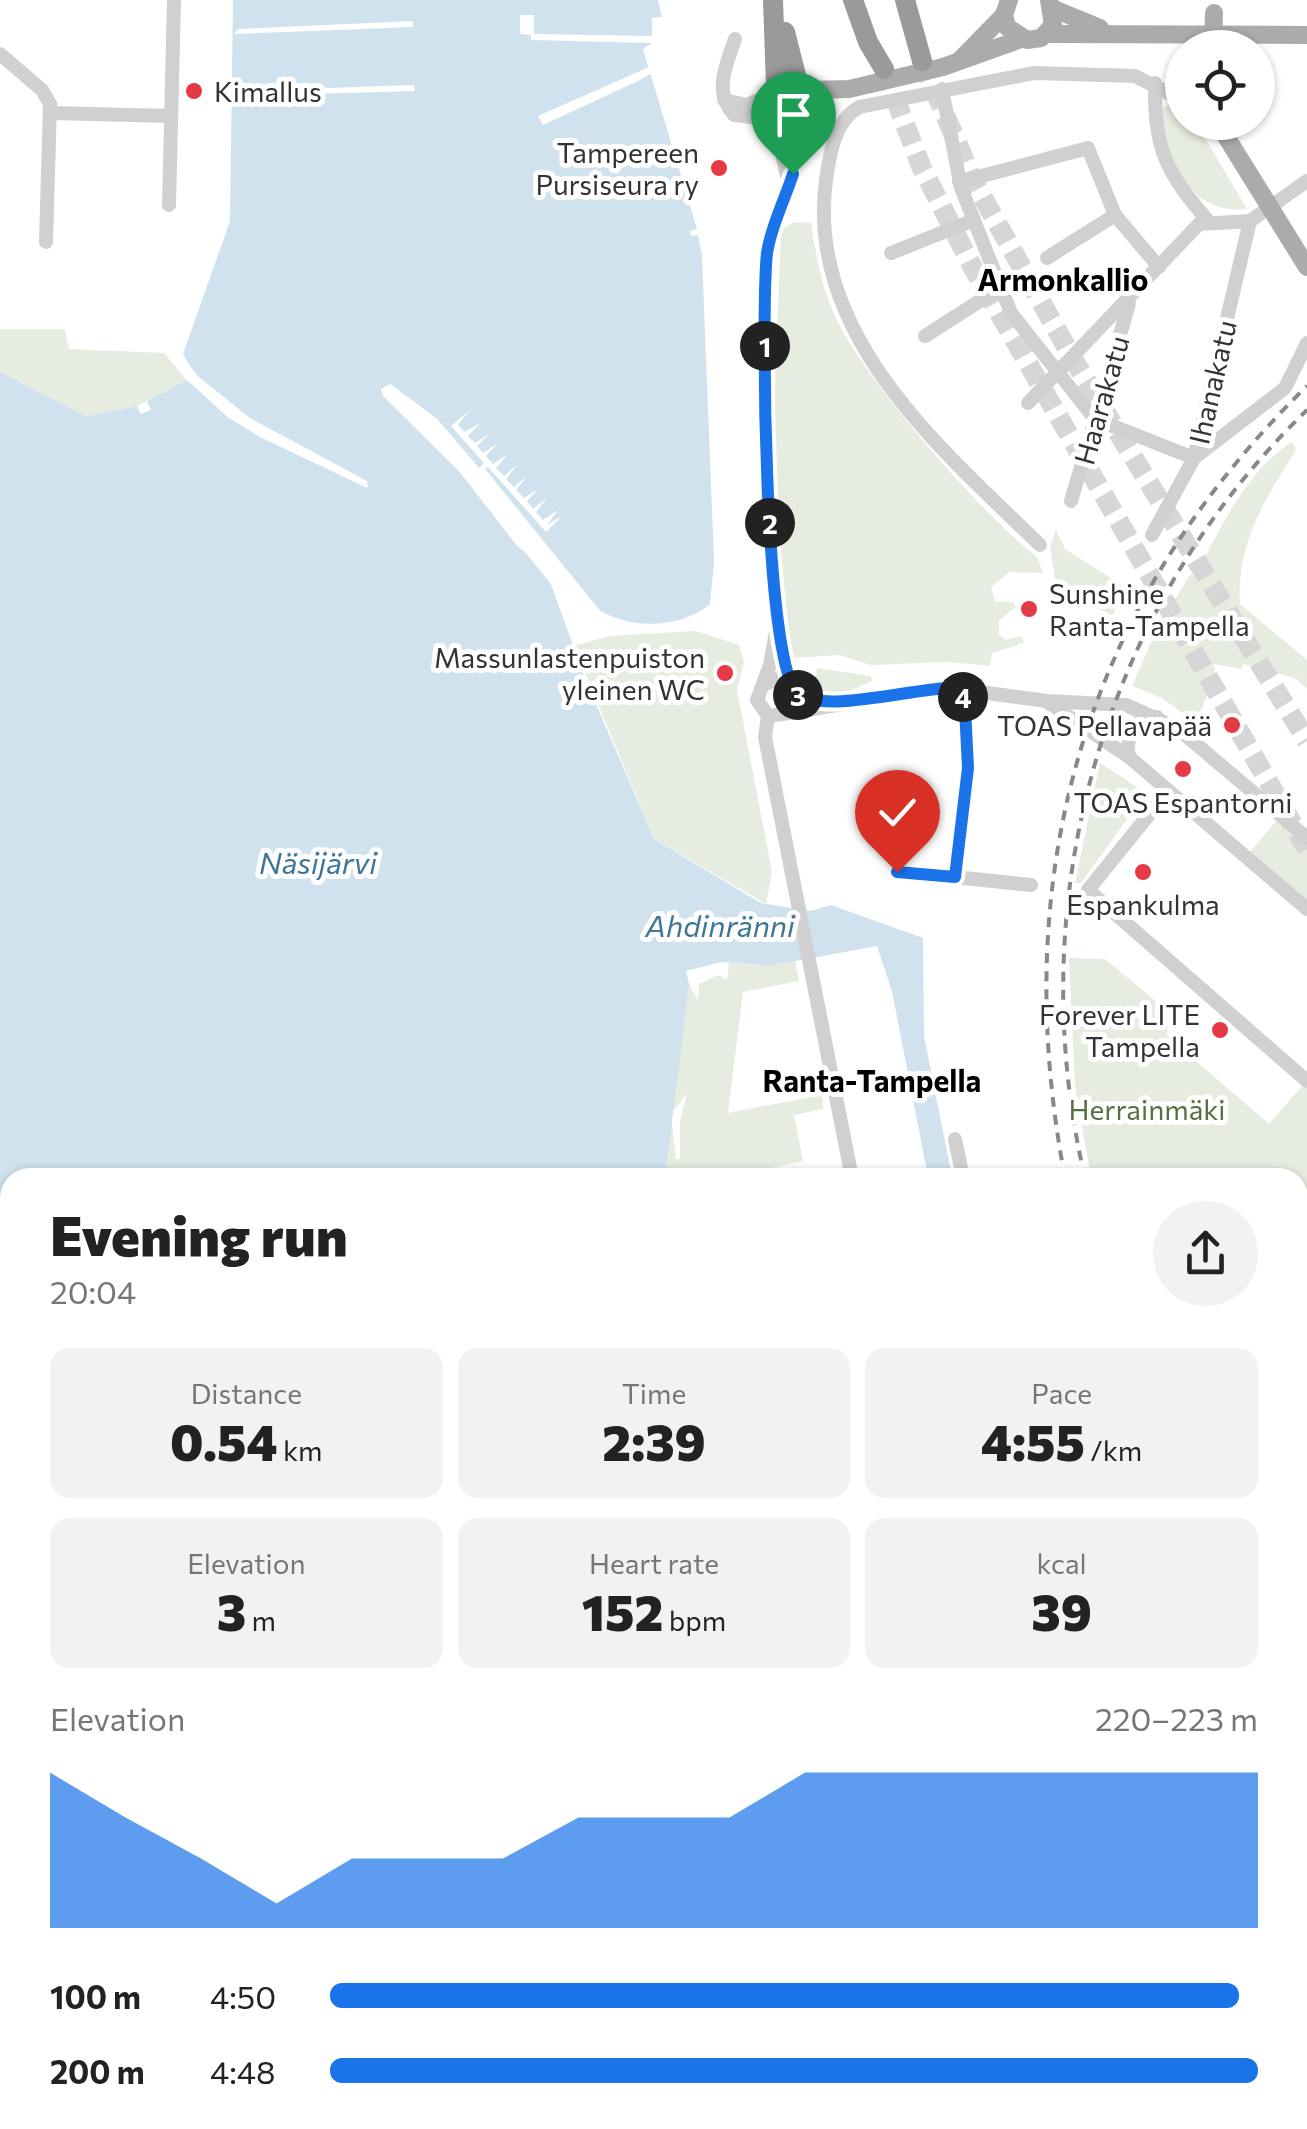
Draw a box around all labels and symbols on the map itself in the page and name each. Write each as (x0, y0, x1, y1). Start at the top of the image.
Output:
pin (751, 72, 836, 175)
place label: Kimallus (214, 74, 322, 108)
marker: Kimallus (183, 80, 205, 102)
place label: Tampereen Pursiseura ry (535, 135, 699, 201)
marker: Tampereen Pursiseura ry (708, 157, 730, 179)
district label: Armonkallio (977, 260, 1149, 297)
street label: Ihanakatu (1181, 317, 1243, 447)
pin: 1 (740, 321, 790, 371)
street label: Haarakatu (1066, 332, 1136, 468)
pin: 2 (745, 498, 795, 548)
place label: Sunshine Ranta-Tampella (1049, 576, 1250, 642)
marker: Sunshine Ranta-Tampella (1018, 598, 1040, 620)
place label: Massunlastenpuiston yleinen WC (434, 640, 705, 706)
marker: Massunlastenpuiston yleinen WC (714, 662, 736, 684)
pin: 3 (773, 670, 823, 720)
pin: 4 (938, 672, 988, 722)
place label: TOAS Pellavapää (997, 708, 1212, 742)
marker: TOAS Pellavapää (1221, 714, 1243, 736)
marker: TOAS Espantorni (1172, 758, 1194, 780)
pin (855, 770, 940, 873)
place label: TOAS Espantorni (1073, 785, 1293, 819)
water label: Näsijärvi (259, 843, 378, 880)
marker: Espankulma (1132, 861, 1154, 883)
place label: Espankulma (1066, 887, 1220, 921)
water label: Ahdinränni (644, 906, 796, 943)
place label: Forever LITE Tampella (1039, 997, 1200, 1063)
marker: Forever LITE Tampella (1209, 1019, 1231, 1041)
district label: Ranta-Tampella (763, 1061, 981, 1098)
park label: Herrainmäki (1068, 1092, 1226, 1126)

